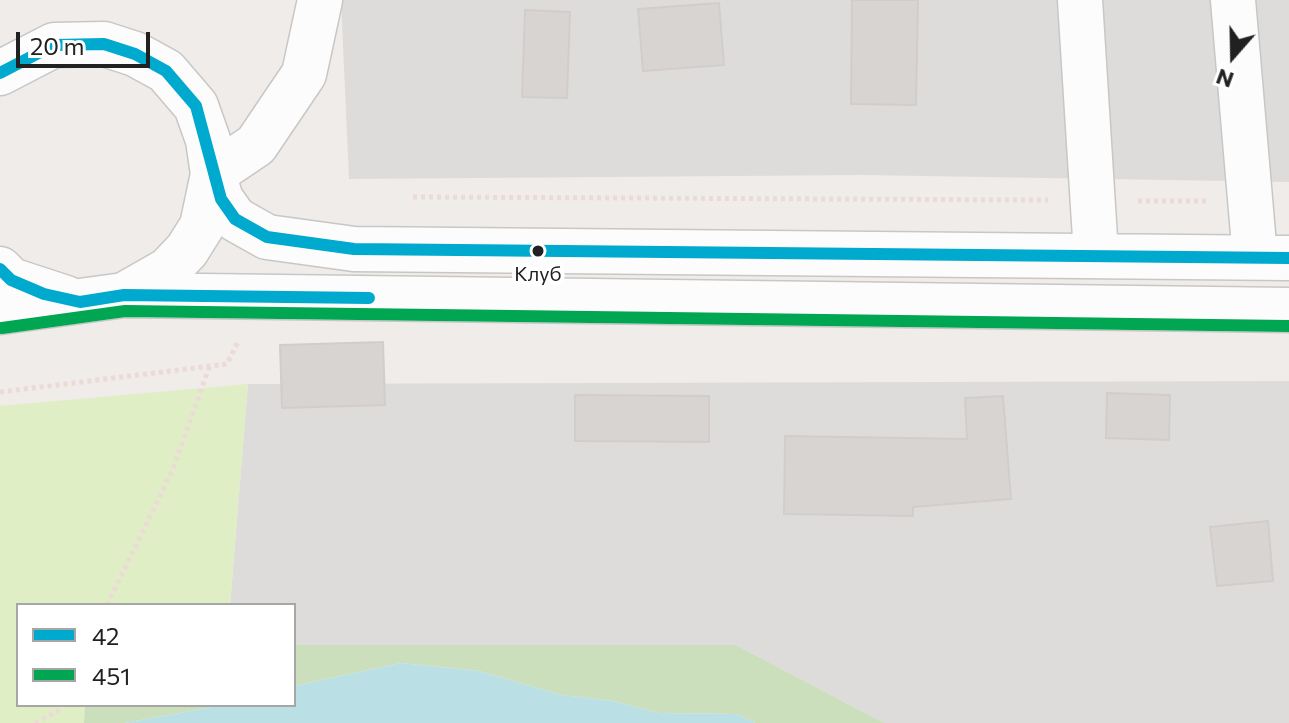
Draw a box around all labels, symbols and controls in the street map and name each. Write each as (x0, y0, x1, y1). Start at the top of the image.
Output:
scale bar (20, 16, 154, 66)
north arrow (1193, 16, 1273, 96)
text: 20 m (30, 31, 84, 60)
text: N (1212, 64, 1237, 95)
marker: Клуб (530, 243, 546, 259)
place label: Клуб (514, 262, 562, 286)
legend (16, 603, 296, 707)
text: 42 (92, 621, 119, 650)
text: 451 (92, 661, 130, 690)

